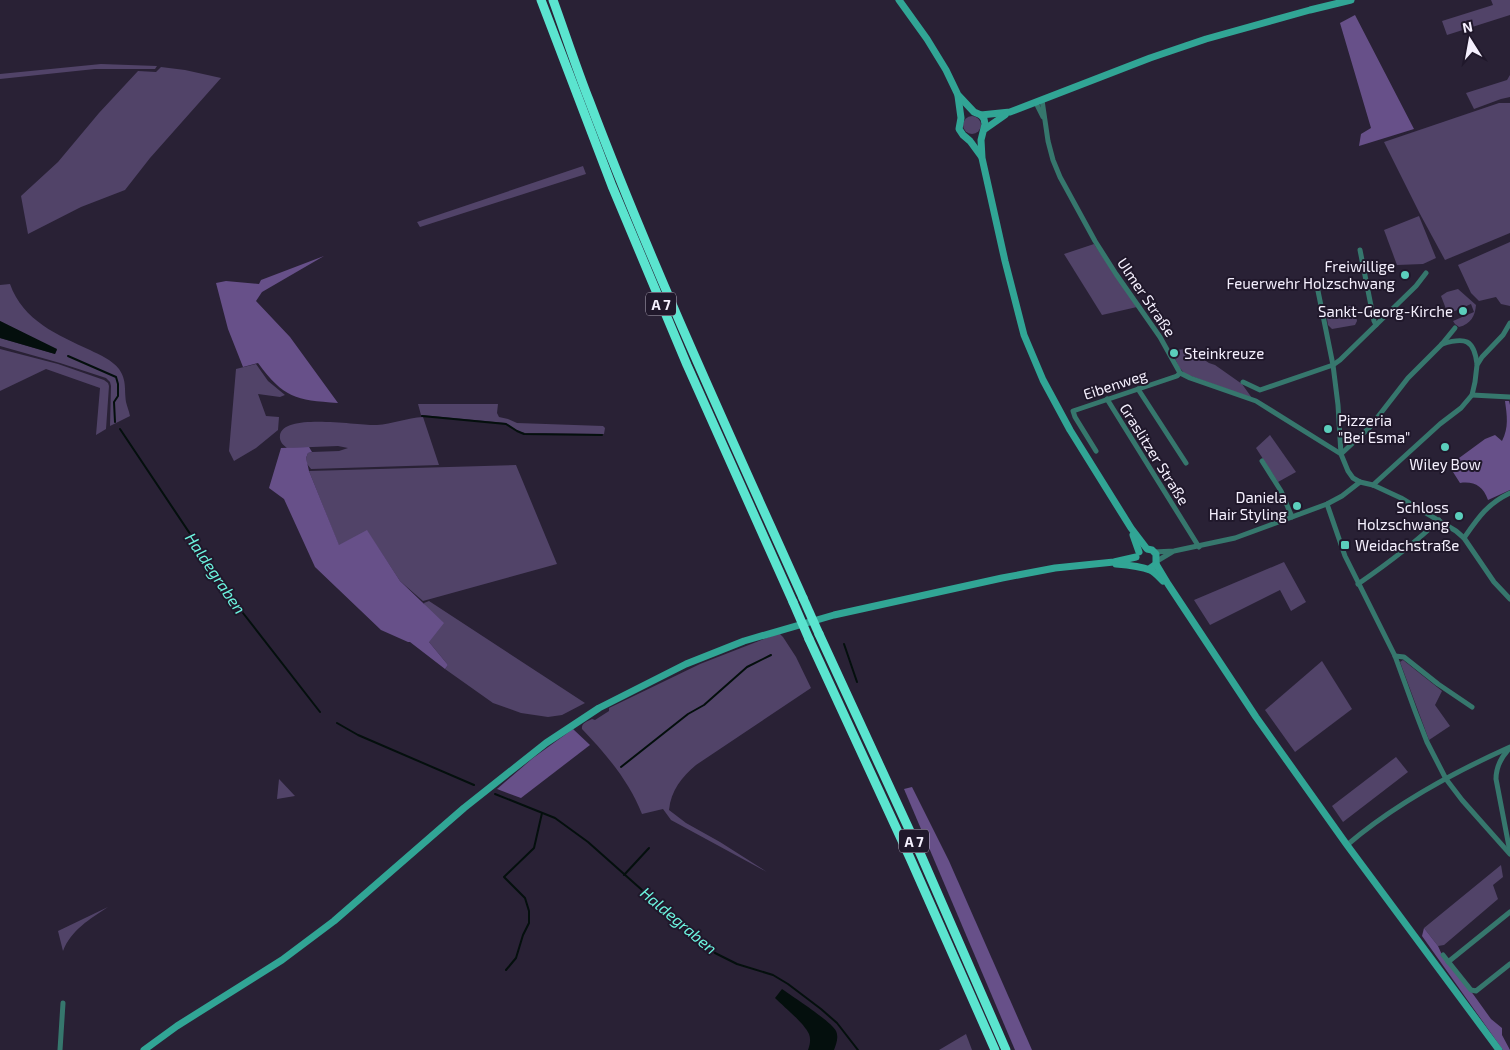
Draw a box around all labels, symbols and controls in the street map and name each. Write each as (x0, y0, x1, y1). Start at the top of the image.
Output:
north arrow (1445, 15, 1495, 65)
text: N (1461, 17, 1474, 36)
street label: Ulmer Straße (1114, 254, 1180, 340)
place label: Freiwillige Feuerwehr Holzschwang (1226, 257, 1396, 292)
marker: Freiwillige Feuerwehr Holzschwang (1399, 269, 1411, 281)
road number: A 7 (646, 292, 676, 316)
place label: Sankt-Georg-Kirche (1318, 302, 1453, 320)
marker: Sankt-Georg-Kirche (1457, 305, 1469, 317)
place label: Steinkreuze (1184, 344, 1264, 362)
marker: Steinkreuze (1168, 347, 1180, 359)
street label: Eibenweg (1081, 365, 1150, 403)
street label: Graslitzer Straße (1117, 400, 1193, 508)
place label: Pizzeria "Bei Esma" (1338, 411, 1410, 446)
marker: Pizzeria "Bei Esma" (1322, 423, 1334, 435)
marker: Wiley Bow (1439, 441, 1451, 453)
place label: Wiley Bow (1409, 455, 1481, 473)
place label: Daniela Hair Styling (1209, 488, 1288, 523)
place label: Schloss Holzschwang (1357, 498, 1450, 533)
marker: Daniela Hair Styling (1291, 500, 1303, 512)
marker: Schloss Holzschwang (1453, 510, 1465, 522)
water label: Haldegraben (182, 529, 250, 617)
place label: Weidachstraße (1355, 536, 1459, 554)
marker: Weidachstraße (1339, 539, 1351, 551)
road number: A 7 (899, 829, 929, 852)
water label: Haldegraben (637, 883, 721, 957)

